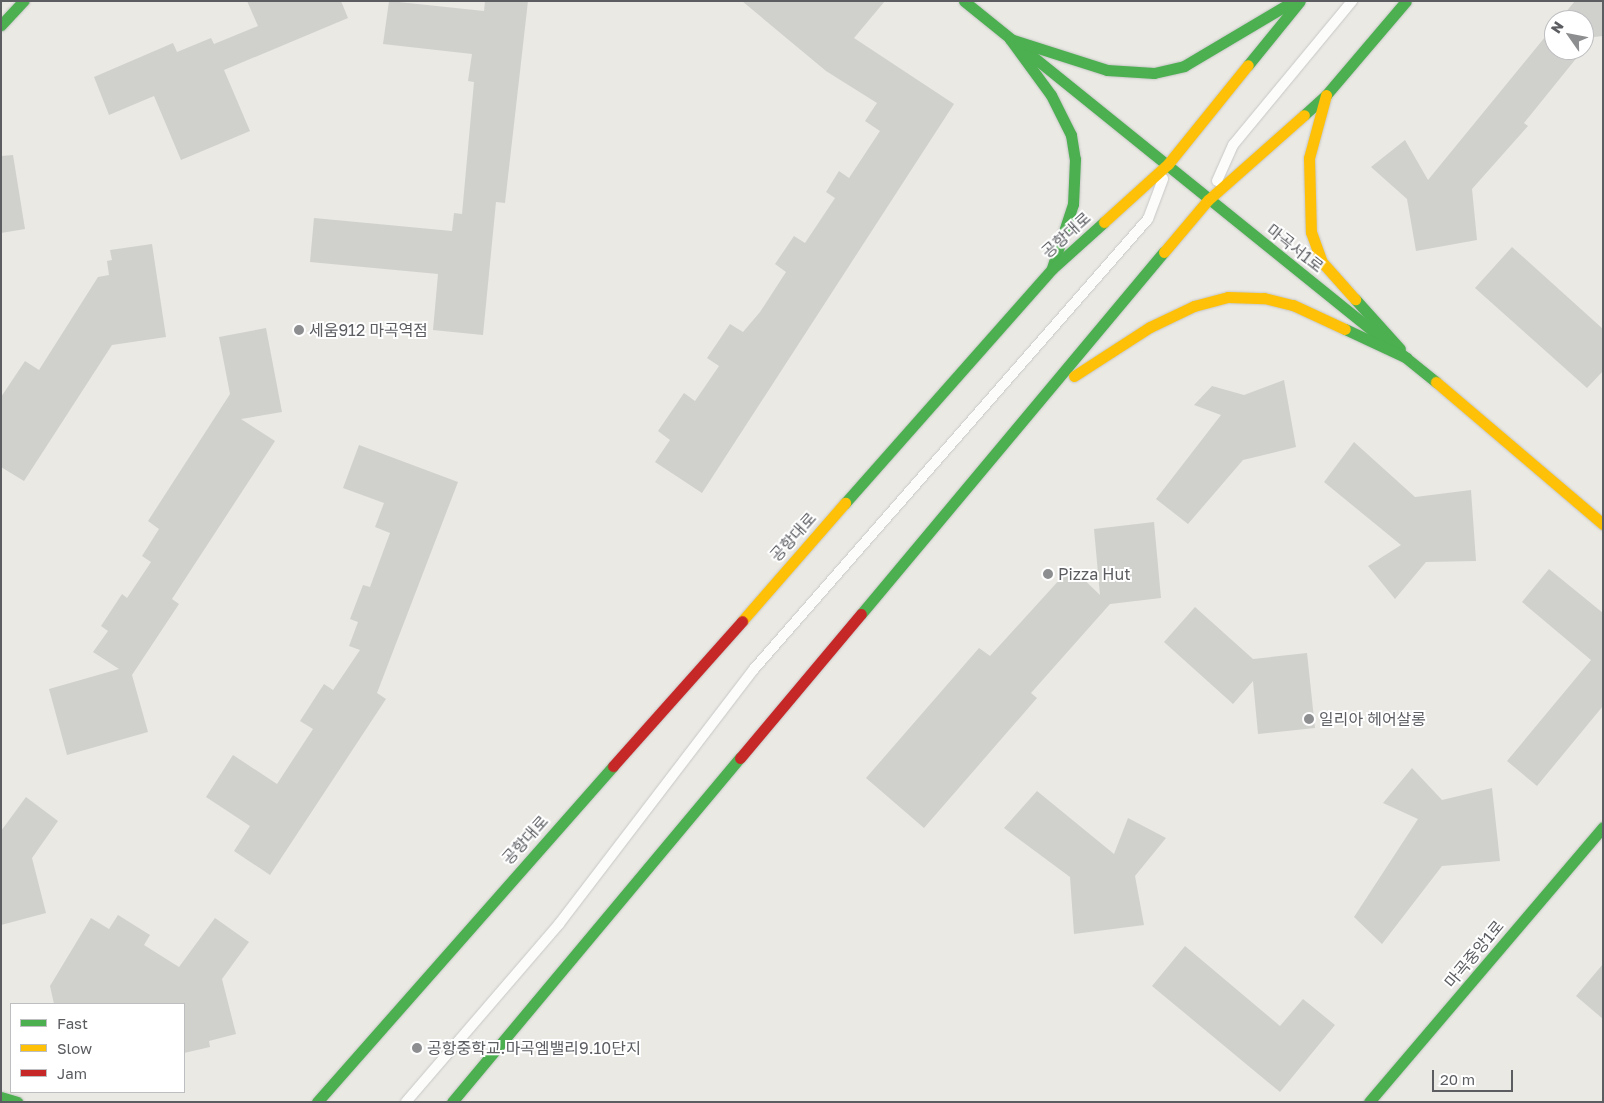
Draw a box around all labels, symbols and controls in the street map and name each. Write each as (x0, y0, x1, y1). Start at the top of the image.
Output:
north arrow (1544, 10, 1594, 60)
text: N (1547, 18, 1567, 36)
street label: 공항대로 (1038, 208, 1094, 262)
street label: 마곡서1로 (1263, 220, 1327, 276)
place label: 세움912 마곡역점 (309, 320, 428, 340)
marker: 세움912 마곡역점 (293, 324, 305, 336)
street label: 공항대로 (766, 509, 820, 565)
place label: Pizza Hut (1058, 564, 1131, 584)
marker: Pizza Hut (1042, 568, 1054, 580)
place label: 일리아 헤어살롱 (1319, 709, 1426, 729)
marker: 일리아 헤어살롱 (1303, 713, 1315, 725)
street label: 공항대로 (498, 812, 552, 868)
street label: 마곡중앙1로 (1440, 917, 1508, 991)
legend (10, 1003, 185, 1093)
text: Fast (57, 1014, 88, 1032)
place label: 공항중학교.마곡엠밸리9.10단지 (427, 1038, 641, 1058)
text: Slow (57, 1039, 92, 1057)
marker: 공항중학교.마곡엠밸리9.10단지 (411, 1042, 423, 1054)
scale bar (1434, 1060, 1515, 1092)
text: Jam (57, 1064, 87, 1082)
text: 20 m (1440, 1070, 1475, 1088)

